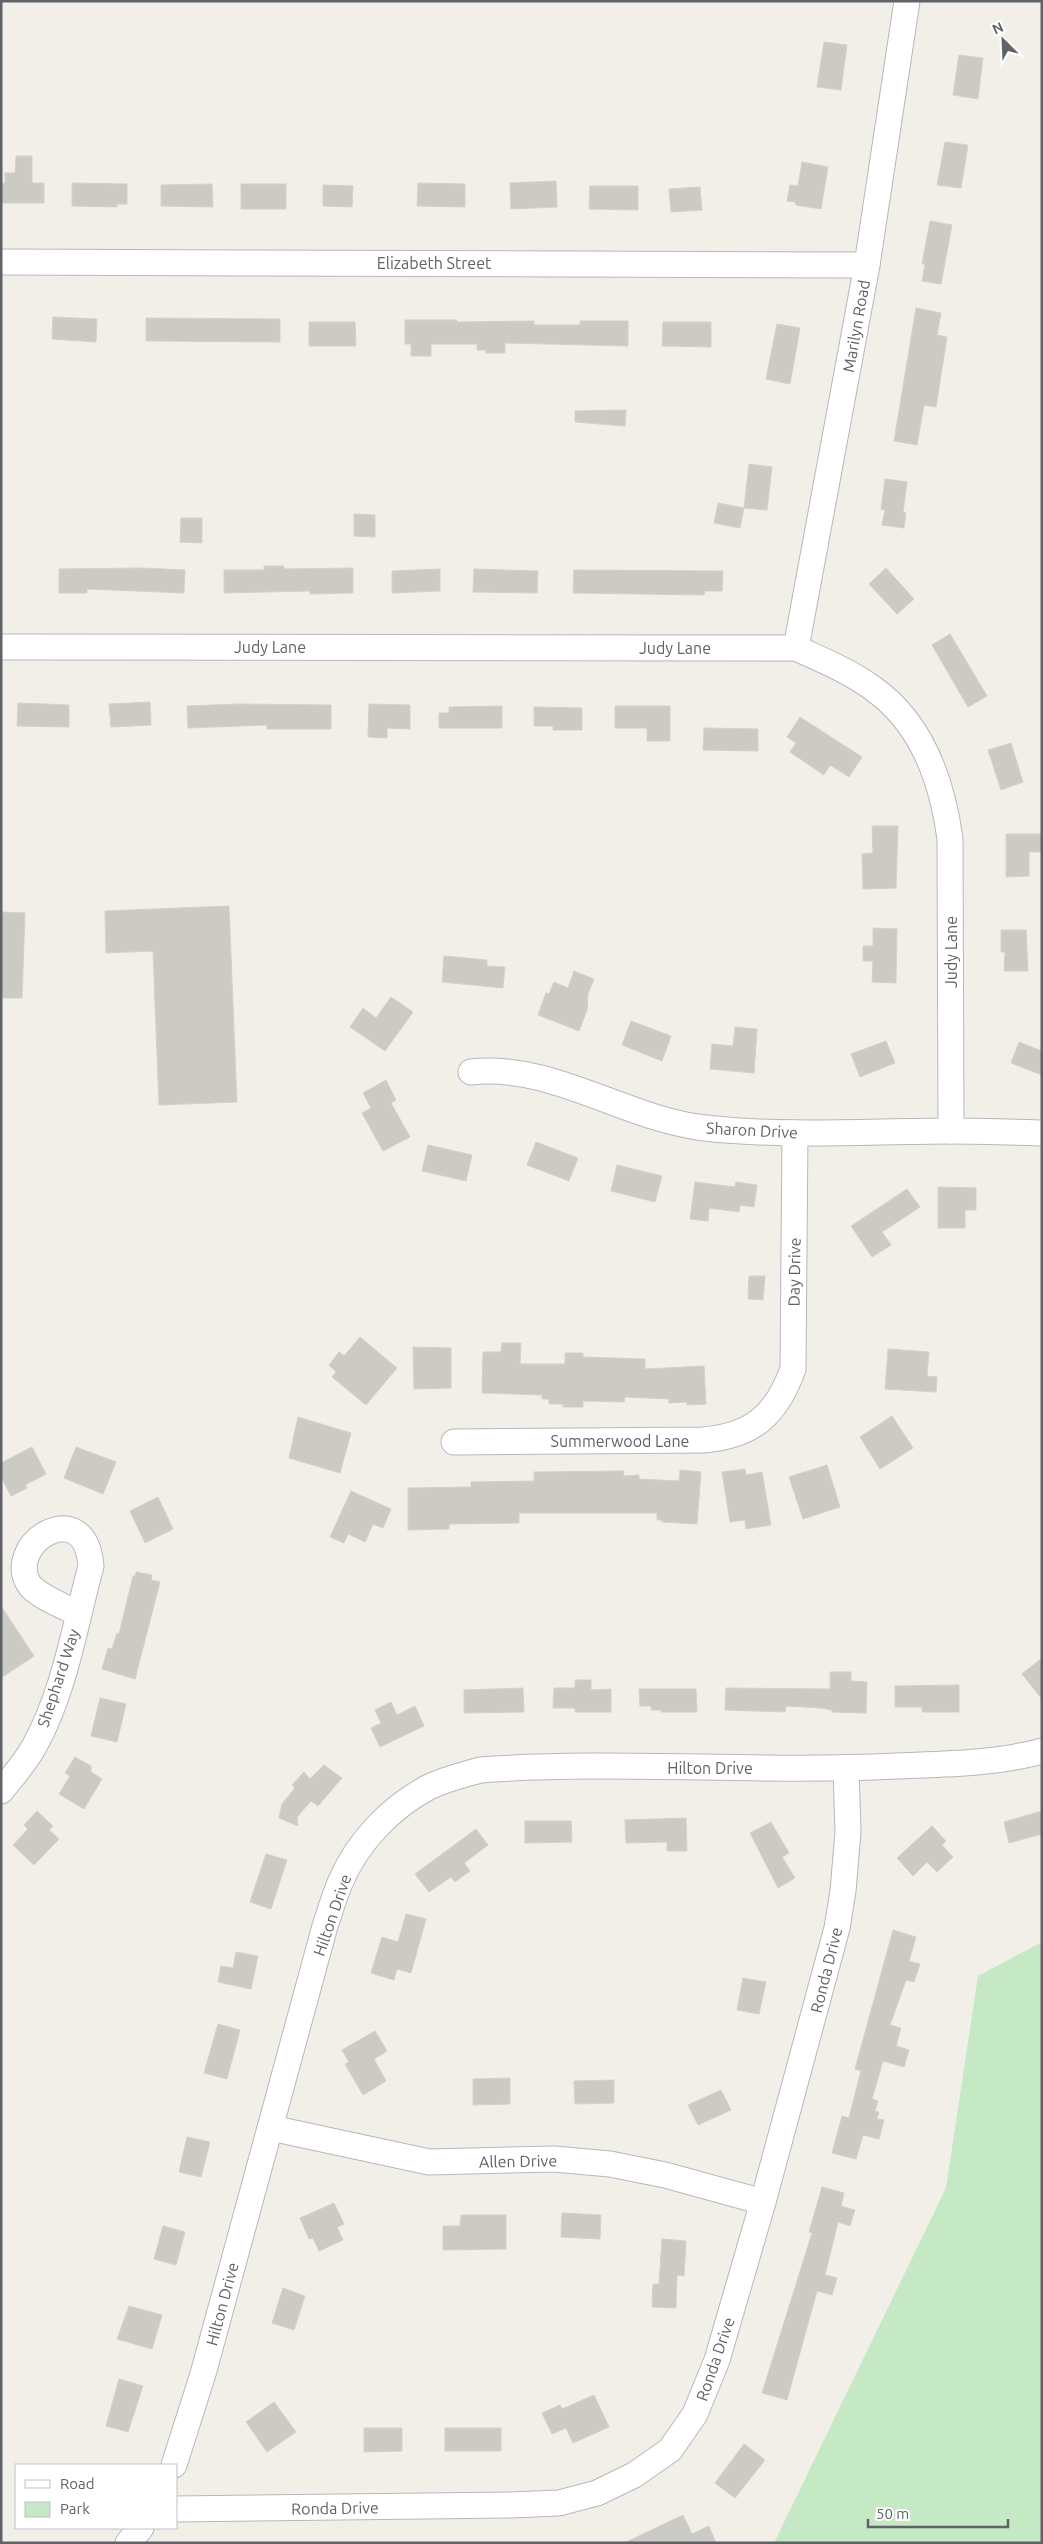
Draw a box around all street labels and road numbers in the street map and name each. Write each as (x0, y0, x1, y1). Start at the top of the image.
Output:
street label: Elizabeth Street (377, 254, 492, 272)
street label: Marilyn Road (839, 278, 873, 374)
street label: Judy Lane (234, 638, 306, 656)
street label: Judy Lane (639, 639, 711, 657)
street label: Judy Lane (942, 916, 960, 988)
street label: Sharon Drive (706, 1119, 798, 1141)
street label: Day Drive (784, 1237, 804, 1307)
street label: Summerwood Lane (551, 1432, 689, 1450)
street label: Shephard Way (34, 1626, 82, 1730)
street label: Hilton Drive (667, 1759, 753, 1777)
street label: Hilton Drive (310, 1872, 354, 1958)
street label: Ronda Drive (807, 1925, 845, 2015)
street label: Allen Drive (479, 2151, 557, 2171)
street label: Hilton Drive (202, 2260, 242, 2348)
street label: Ronda Drive (692, 2315, 738, 2403)
street label: Ronda Drive (291, 2498, 379, 2518)

